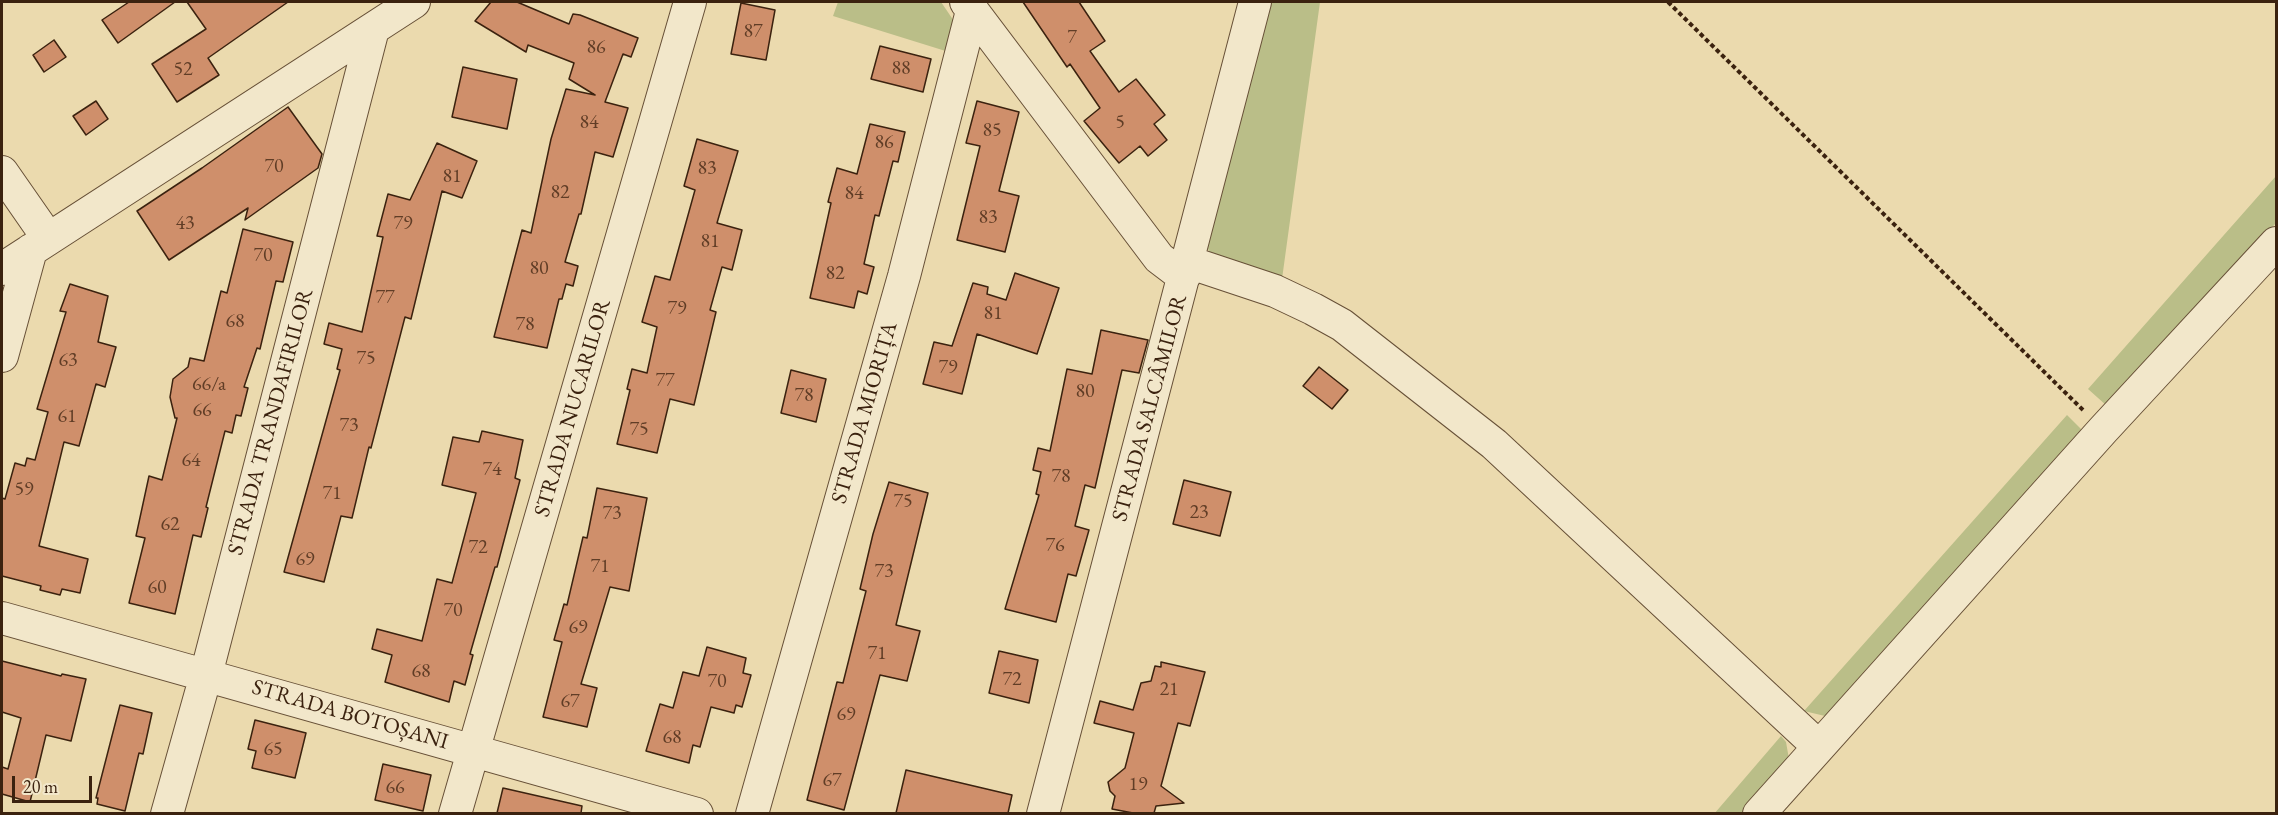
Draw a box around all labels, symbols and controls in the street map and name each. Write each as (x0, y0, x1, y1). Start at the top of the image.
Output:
house number: 87 (743, 20, 763, 44)
house number: 7 (1067, 26, 1077, 50)
house number: 86 (586, 36, 606, 60)
house number: 88 (891, 57, 911, 81)
house number: 52 (173, 58, 193, 82)
house number: 84 (579, 111, 599, 135)
house number: 5 (1115, 111, 1125, 135)
house number: 85 (982, 119, 1002, 143)
house number: 86 (874, 131, 894, 155)
house number: 70 (264, 155, 284, 179)
house number: 83 (697, 157, 717, 181)
house number: 81 (442, 165, 462, 189)
house number: 82 (550, 181, 570, 205)
house number: 84 (844, 182, 864, 206)
house number: 83 (978, 206, 998, 230)
house number: 43 (175, 212, 195, 236)
house number: 79 (393, 212, 413, 236)
house number: 81 (700, 230, 720, 254)
house number: 70 (253, 244, 273, 268)
house number: 80 (529, 257, 549, 281)
house number: 82 (825, 262, 845, 286)
street label: STRADA TRANDAFIRILOR (223, 286, 319, 558)
house number: 77 (375, 286, 395, 310)
street label: STRADA SALCÂMILOR (1107, 292, 1193, 524)
street label: STRADA NUCARILOR (529, 296, 617, 520)
house number: 79 (667, 297, 687, 321)
house number: 81 (983, 302, 1003, 326)
house number: 68 (225, 310, 245, 334)
house number: 78 (515, 313, 535, 337)
street label: STRADA MIORIȚA (826, 319, 904, 507)
house number: 75 (356, 347, 376, 371)
house number: 63 (58, 349, 78, 373)
house number: 79 (938, 356, 958, 380)
house number: 77 (655, 369, 675, 393)
house number: 66/a (192, 373, 226, 397)
house number: 80 (1075, 380, 1095, 404)
house number: 78 (794, 384, 814, 408)
house number: 66 (192, 399, 212, 423)
house number: 61 (57, 405, 77, 429)
house number: 73 (339, 414, 359, 438)
house number: 75 (629, 418, 649, 442)
house number: 64 (181, 449, 201, 473)
house number: 74 (482, 458, 502, 482)
house number: 78 (1051, 465, 1071, 489)
house number: 59 (14, 478, 34, 502)
house number: 71 (322, 482, 342, 506)
house number: 75 (893, 490, 913, 514)
house number: 23 (1189, 501, 1209, 525)
house number: 73 (602, 502, 622, 526)
house number: 62 (160, 513, 180, 537)
house number: 76 (1045, 534, 1065, 558)
house number: 72 (468, 536, 488, 560)
house number: 69 (295, 548, 315, 572)
house number: 71 (590, 555, 610, 579)
house number: 73 (874, 560, 894, 584)
house number: 60 (147, 576, 167, 600)
house number: 70 (443, 599, 463, 623)
house number: 69 (568, 616, 588, 640)
house number: 71 (867, 642, 887, 666)
house number: 68 (411, 660, 431, 684)
house number: 72 (1002, 668, 1022, 692)
house number: 70 (707, 670, 727, 694)
street label: STRADA BOTOȘANI (249, 674, 451, 756)
house number: 21 (1159, 678, 1179, 702)
house number: 67 (560, 690, 580, 714)
house number: 69 (836, 703, 856, 727)
house number: 68 (662, 726, 682, 750)
house number: 65 (263, 738, 283, 762)
scale bar (15, 764, 94, 802)
house number: 67 (822, 769, 842, 793)
house number: 19 (1128, 773, 1148, 797)
text: 20 m (23, 775, 58, 798)
house number: 66 (385, 776, 405, 800)

